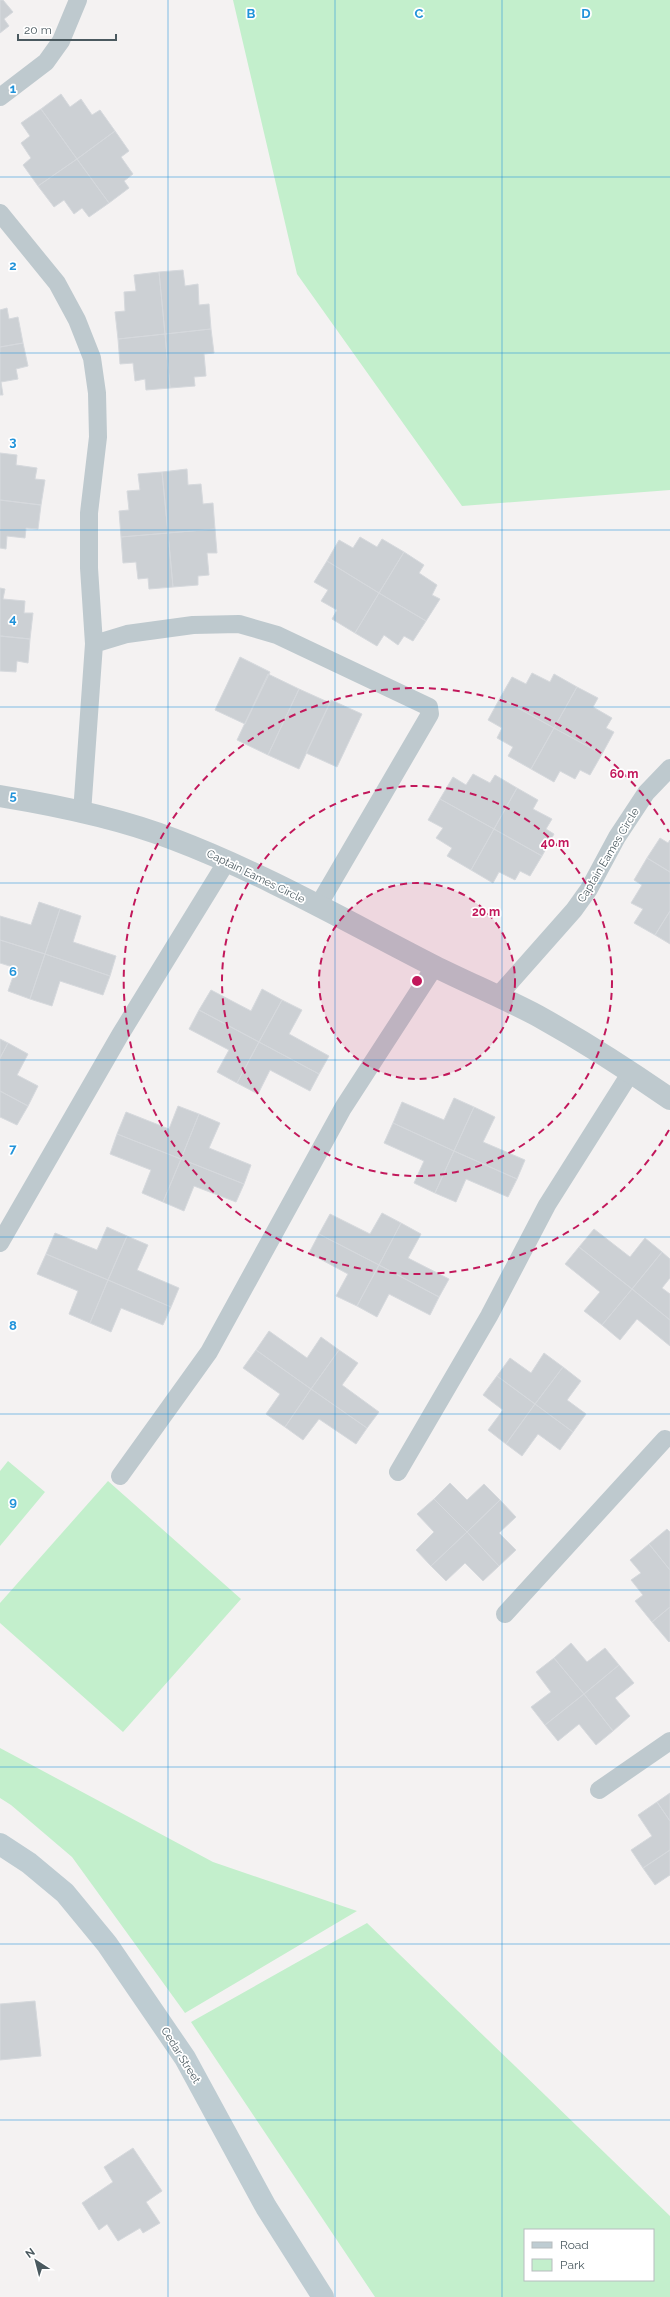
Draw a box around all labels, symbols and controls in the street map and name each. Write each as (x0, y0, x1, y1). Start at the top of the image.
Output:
text: B (247, 6, 256, 21)
text: C (415, 6, 424, 21)
text: D (581, 6, 591, 21)
scale bar (18, 16, 116, 42)
text: 20 m (24, 23, 52, 37)
text: 1 (10, 81, 17, 96)
text: 2 (9, 258, 17, 273)
text: 3 (9, 434, 17, 449)
text: 4 (9, 611, 17, 626)
text: 60 m (610, 767, 638, 781)
text: 5 (9, 788, 17, 803)
street label: Captain Eames Circle (575, 805, 642, 905)
text: 40 m (541, 836, 569, 850)
street label: Captain Eames Circle (204, 847, 308, 906)
text: 20 m (472, 905, 500, 919)
text: 6 (9, 964, 17, 979)
centre of rings (410, 974, 424, 988)
text: 7 (9, 1141, 17, 1156)
text: 8 (9, 1318, 17, 1333)
text: 9 (9, 1494, 17, 1509)
street label: Cedar Street (158, 2025, 203, 2086)
legend (524, 2229, 654, 2281)
text: Road (560, 2238, 589, 2252)
north arrow (16, 2241, 56, 2281)
text: N (23, 2246, 38, 2261)
text: Park (560, 2258, 585, 2272)

